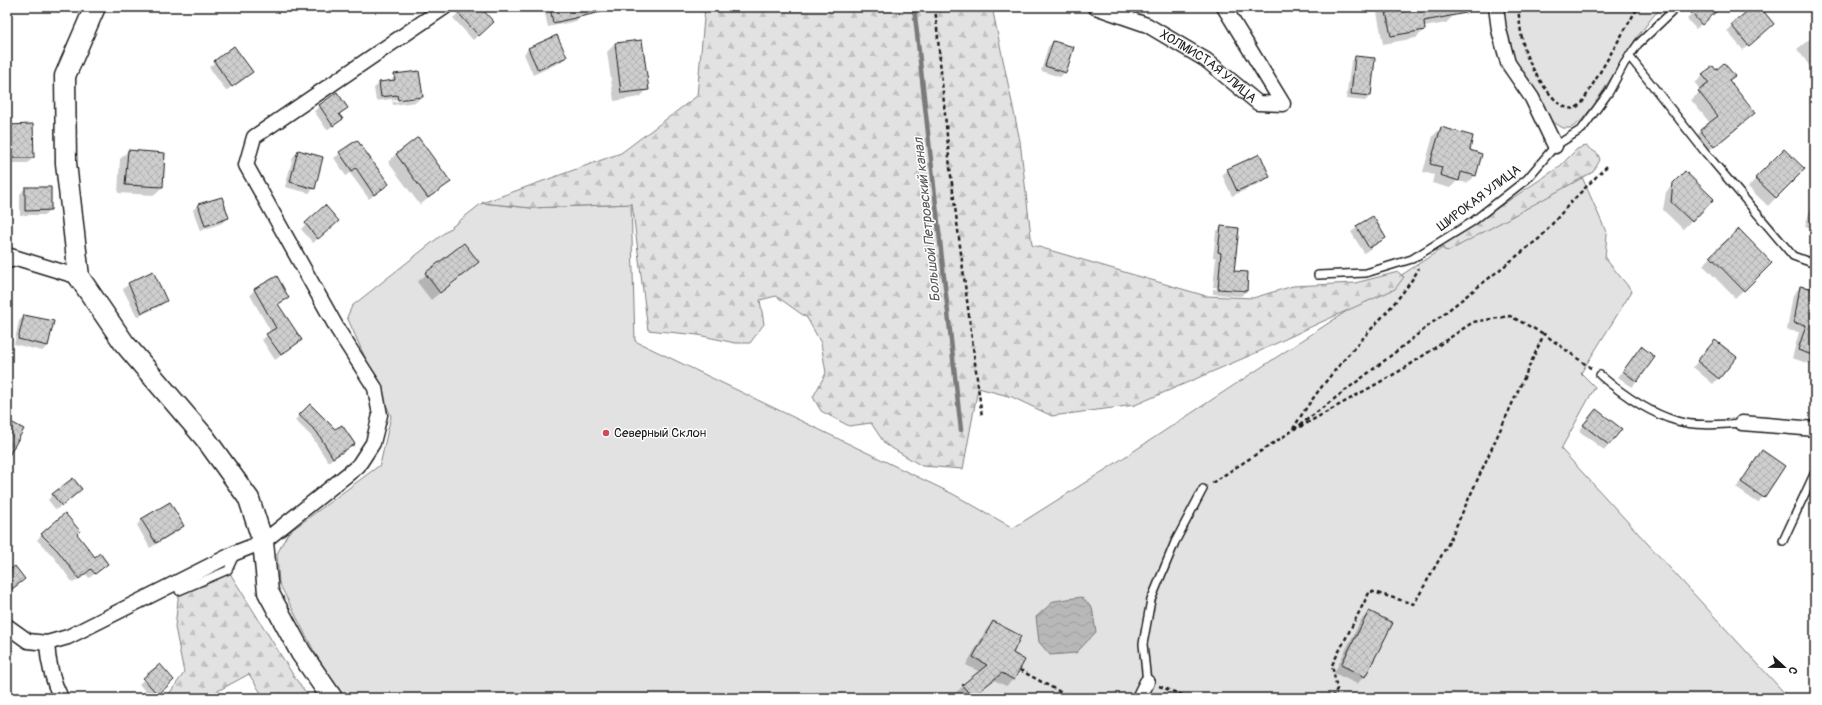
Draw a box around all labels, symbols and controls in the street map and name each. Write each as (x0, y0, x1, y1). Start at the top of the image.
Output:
street label: ХОЛМИСТАЯ УЛИЦА (1157, 26, 1260, 107)
water label: Большой Петровский канал (910, 135, 944, 303)
street label: ШИРОКАЯ УЛИЦА (1434, 161, 1524, 235)
place label: Северный Склон (614, 425, 706, 441)
marker: Северный Склон (601, 428, 611, 438)
north arrow (1764, 647, 1804, 687)
text: С (1785, 665, 1800, 676)

